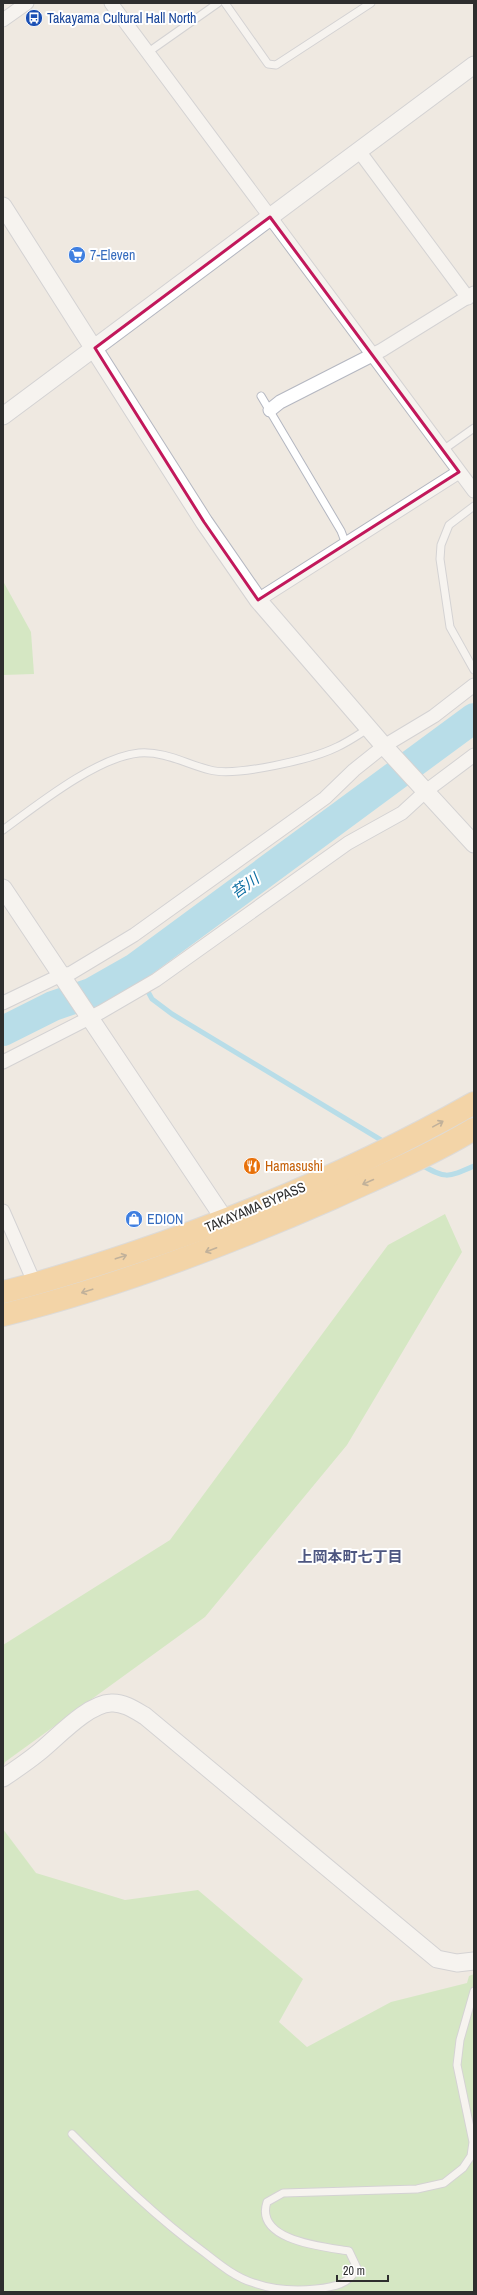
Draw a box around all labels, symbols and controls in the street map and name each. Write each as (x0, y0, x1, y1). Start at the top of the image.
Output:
bus stop icon: Takayama Cultural Hall North (24, 8, 44, 28)
place label: Takayama Cultural Hall North (47, 9, 197, 27)
supermarket icon: 7-Eleven (67, 245, 87, 265)
place label: 7-Eleven (90, 246, 135, 264)
water label: 苔川 (226, 867, 265, 903)
one-way arrow (432, 1119, 444, 1127)
restaurant icon: Hamasushi (242, 1156, 262, 1176)
place label: Hamasushi (265, 1157, 323, 1175)
street label: TAKAYAMA BYPASS (202, 1178, 308, 1236)
one-way arrow (363, 1179, 375, 1186)
shop icon: EDION (124, 1209, 144, 1229)
place label: EDION (147, 1210, 183, 1228)
one-way arrow (205, 1246, 217, 1254)
one-way arrow (114, 1253, 127, 1260)
one-way arrow (81, 1288, 94, 1295)
district label: 上岡本町七丁目 (297, 1546, 403, 1567)
scale bar (337, 2257, 388, 2283)
text: 20 m (343, 2263, 365, 2279)

